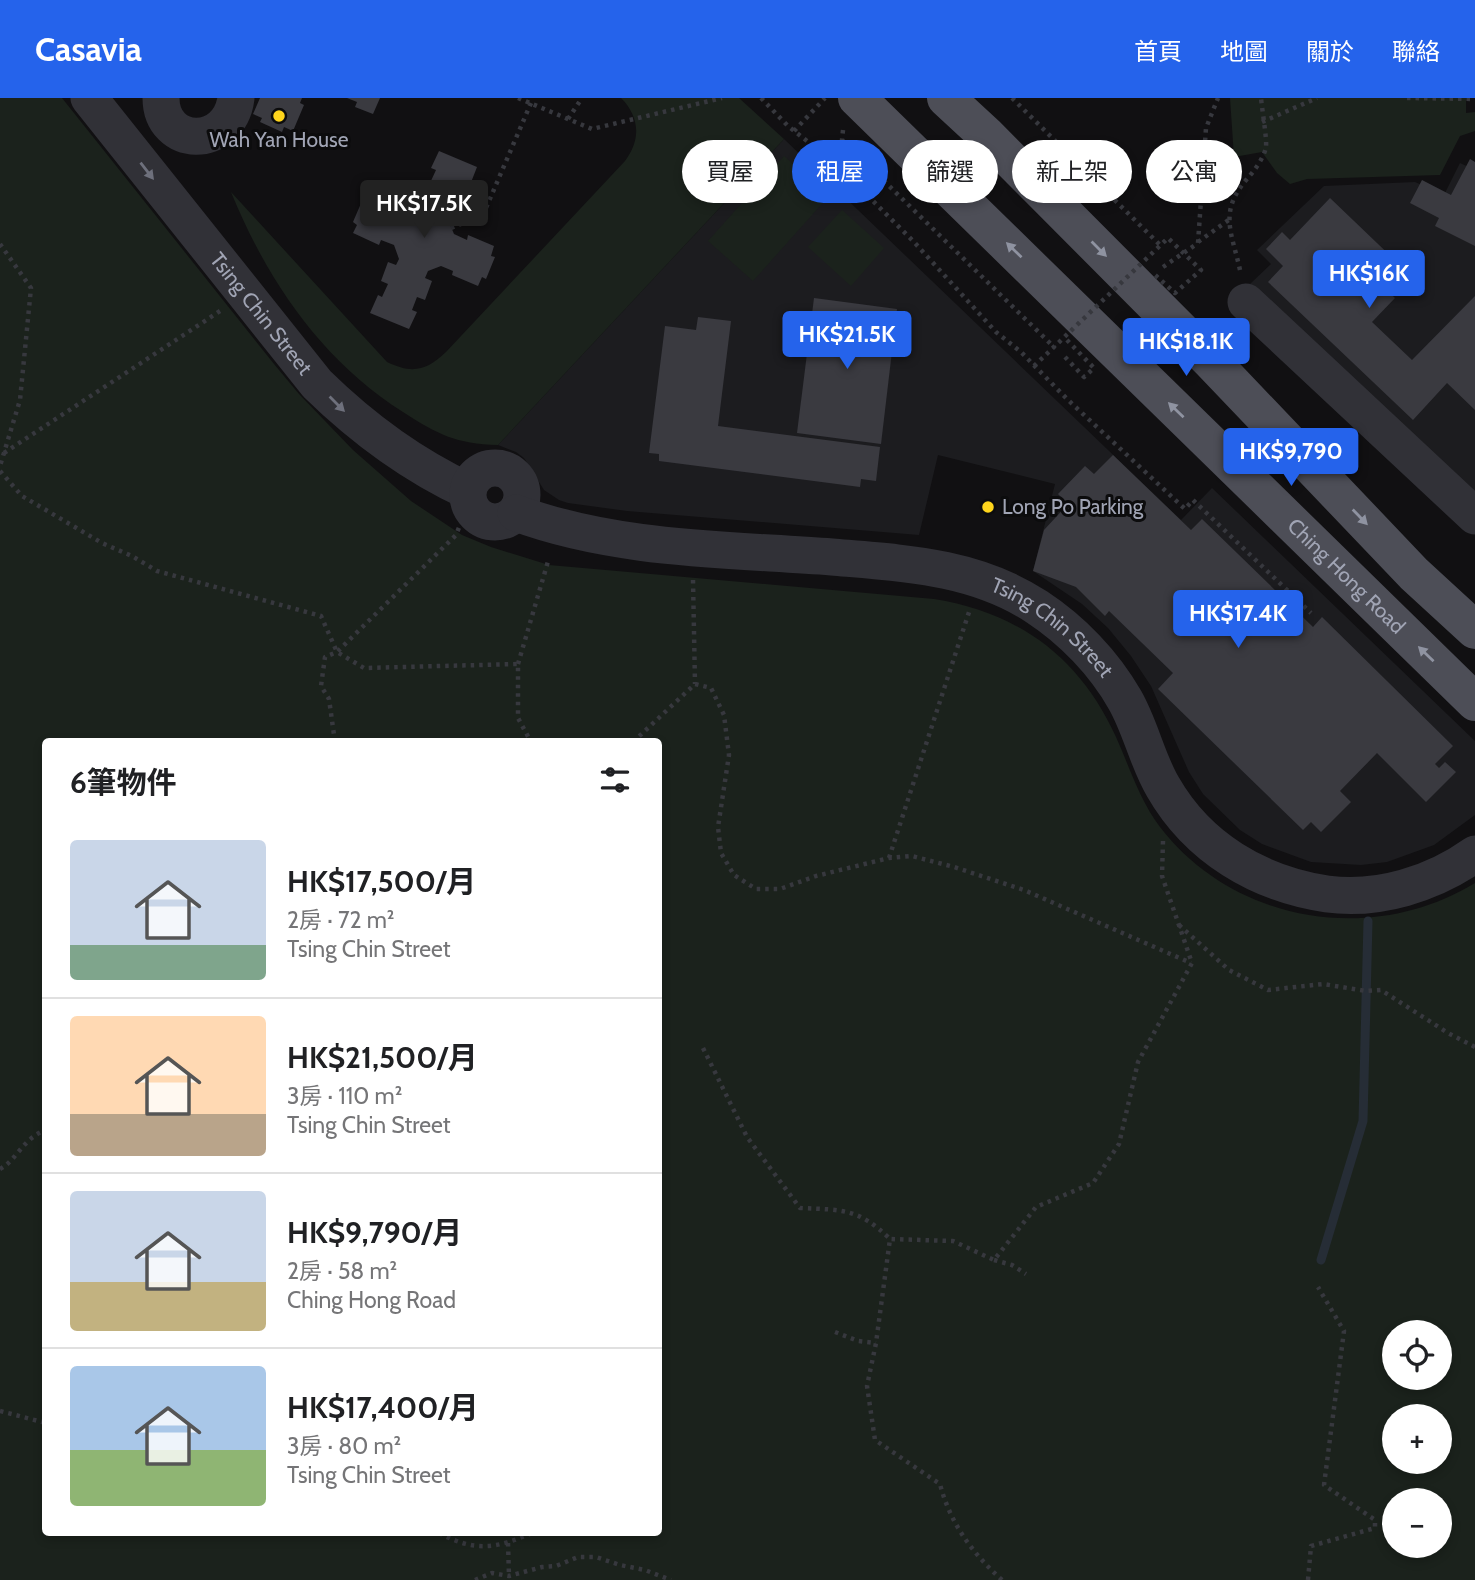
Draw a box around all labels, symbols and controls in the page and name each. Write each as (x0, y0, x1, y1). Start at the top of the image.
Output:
text: Casavia (35, 29, 142, 69)
text: 首頁 (1134, 37, 1182, 66)
text: 地圖 (1220, 37, 1268, 66)
text: 關於 (1306, 37, 1354, 66)
text: 聯絡 (1392, 37, 1440, 66)
marker: Wah Yan House (271, 108, 287, 124)
place label: Wah Yan House (210, 127, 349, 152)
chip: 買屋 (682, 140, 778, 203)
chip: 租屋 (792, 140, 888, 203)
chip: 篩選 (902, 140, 998, 203)
chip: 新上架 (1012, 140, 1132, 203)
chip: 公寓 (1146, 140, 1242, 203)
one-way arrow (139, 161, 154, 179)
pin: HK$17.5K (352, 180, 496, 240)
text: HK$17.5K (376, 189, 472, 217)
one-way arrow (1090, 240, 1106, 257)
one-way arrow (1005, 242, 1022, 259)
street label: Tsing Chin Street (205, 247, 318, 380)
pin: HK$16K (1312, 250, 1426, 310)
text: HK$16K (1329, 259, 1409, 287)
pin: HK$21.5K (775, 312, 919, 371)
pin: HK$18.1K (1114, 318, 1258, 378)
text: HK$21.5K (798, 320, 896, 348)
text: HK$18.1K (1139, 327, 1233, 355)
one-way arrow (328, 395, 345, 411)
one-way arrow (1168, 402, 1185, 418)
pin: HK$9,790 (1219, 428, 1363, 488)
text: HK$9,790 (1239, 437, 1343, 465)
place label: Long Po Parking (1002, 494, 1144, 519)
marker: Long Po Parking (980, 499, 996, 515)
one-way arrow (1351, 508, 1368, 525)
street label: Ching Hong Road (1283, 513, 1410, 639)
street label: Tsing Chin Street (988, 572, 1119, 682)
pin: HK$17.4K (1166, 590, 1310, 650)
text: HK$17.4K (1189, 599, 1287, 627)
one-way arrow (1418, 647, 1435, 663)
icon: filters (596, 761, 634, 799)
text: 6筆物件 (70, 764, 177, 801)
text: HK$17,500/月 (287, 863, 476, 900)
icon: home (126, 868, 210, 952)
text: 2房 · 72 m² (287, 906, 394, 934)
text: Tsing Chin Street (287, 935, 450, 963)
text: HK$21,500/月 (287, 1039, 478, 1076)
icon: home (126, 1044, 210, 1128)
text: 3房 · 110 m² (287, 1082, 402, 1110)
text: Tsing Chin Street (287, 1111, 450, 1139)
text: HK$9,790/月 (287, 1214, 462, 1251)
icon: home (126, 1219, 210, 1303)
text: 2房 · 58 m² (287, 1257, 397, 1285)
text: Ching Hong Road (287, 1286, 456, 1314)
map controls (1382, 1320, 1452, 1558)
button: locate (1382, 1320, 1452, 1390)
text: HK$17,400/月 (287, 1389, 479, 1426)
icon: home (126, 1394, 210, 1478)
button: + (1382, 1404, 1452, 1474)
text: 3房 · 80 m² (287, 1432, 401, 1460)
text: Tsing Chin Street (287, 1461, 450, 1489)
button: − (1382, 1488, 1452, 1558)

